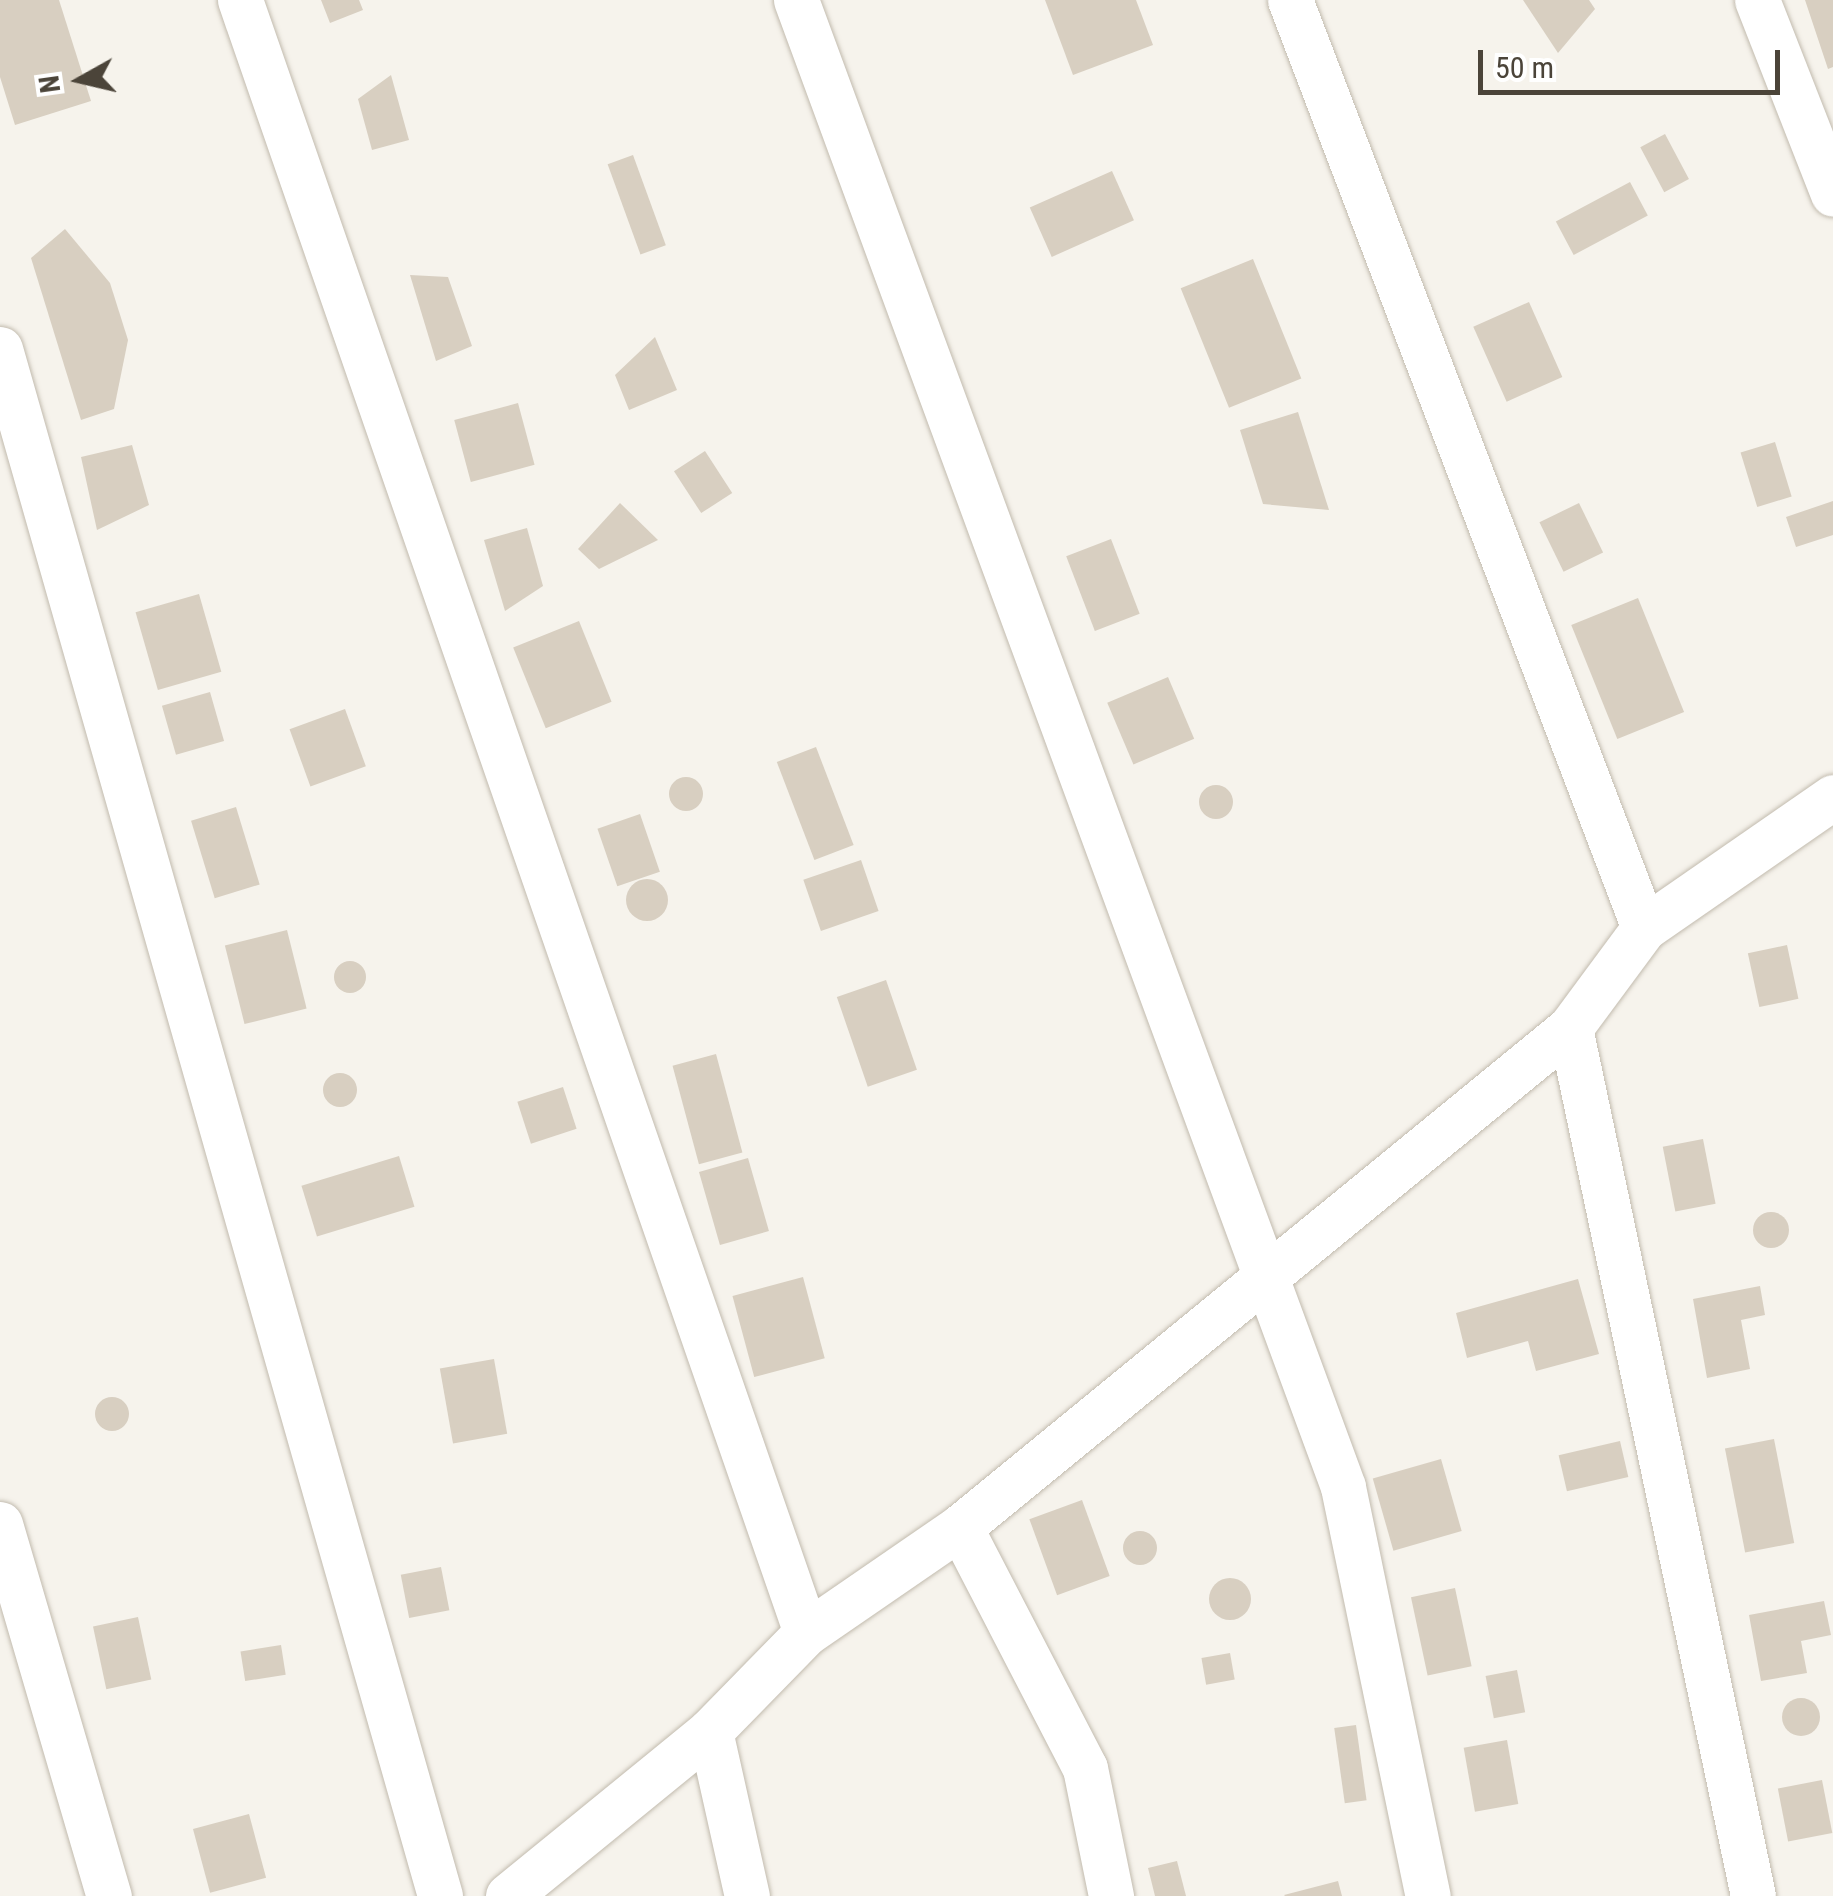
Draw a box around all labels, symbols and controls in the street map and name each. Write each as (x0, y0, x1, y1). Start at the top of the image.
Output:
north arrow (30, 30, 130, 130)
scale bar (1483, 30, 1786, 92)
text: 50 m (1495, 50, 1554, 85)
text: N (32, 73, 67, 95)

